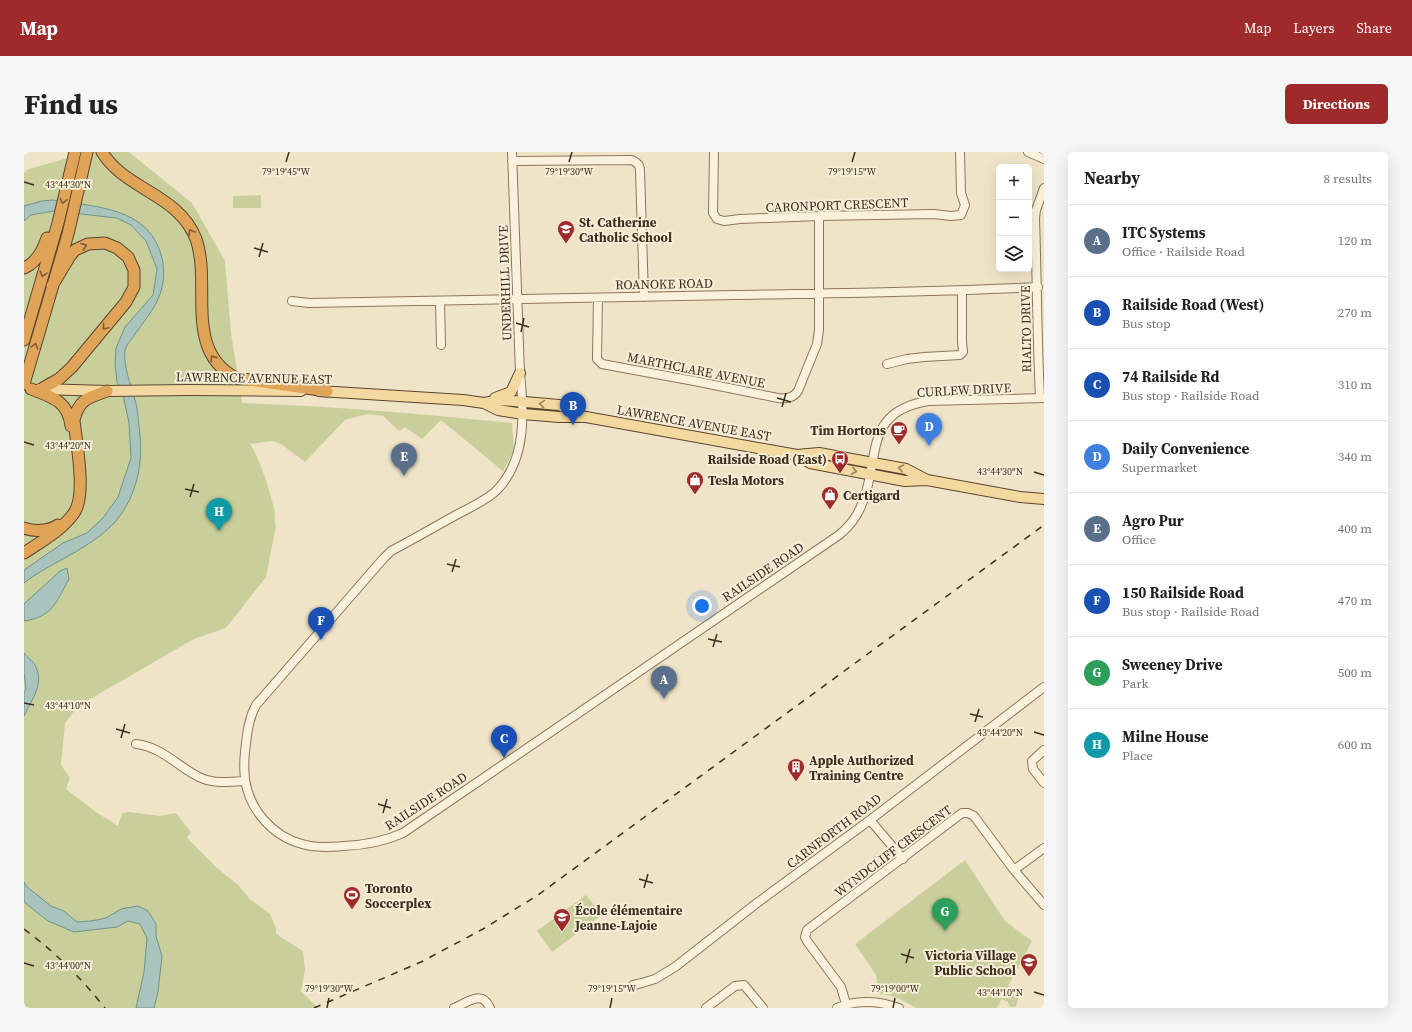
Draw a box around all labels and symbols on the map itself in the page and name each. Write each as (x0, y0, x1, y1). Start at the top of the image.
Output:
text: 79°19'45"W (262, 165, 311, 178)
text: 79°19'30"W (545, 165, 594, 178)
text: 79°19'15"W (828, 165, 877, 178)
text: 43°44'30"N (45, 178, 91, 191)
street label: CARONPORT CRESCENT (765, 194, 909, 216)
one-way arrow (60, 198, 68, 204)
place label: St. Catherine Catholic School (579, 214, 672, 246)
school or university icon: St. Catherine Catholic School (556, 219, 576, 244)
street label: UNDERHILL DRIVE (494, 225, 516, 341)
one-way arrow (189, 229, 196, 236)
one-way arrow (81, 242, 88, 250)
one-way arrow (40, 271, 48, 278)
street label: ROANOKE ROAD (615, 275, 713, 293)
street label: RIALTO DRIVE (1017, 285, 1035, 373)
one-way arrow (103, 323, 110, 330)
one-way arrow (30, 343, 39, 350)
street label: MARTHCLARE AVENUE (626, 348, 766, 392)
one-way arrow (211, 355, 218, 362)
street label: LAWRENCE AVENUE EAST (176, 368, 332, 388)
street label: CURLEW DRIVE (916, 379, 1012, 401)
pin: B (560, 392, 586, 425)
one-way arrow (539, 399, 545, 408)
street label: LAWRENCE AVENUE EAST (616, 401, 773, 445)
pin: D (916, 413, 942, 446)
cafe icon: Tim Hortons (889, 420, 909, 445)
place label: Tim Hortons (810, 422, 886, 439)
text: 43°44'20"N (45, 439, 91, 452)
pin: E (391, 443, 417, 476)
bus stop icon: Railside Road (East) (830, 449, 850, 474)
place label: Railside Road (East) (707, 451, 827, 468)
one-way arrow (897, 465, 904, 473)
text: 43°44'30"N (977, 465, 1023, 478)
one-way arrow (851, 466, 857, 475)
shop icon: Tesla Motors (685, 470, 705, 495)
place label: Tesla Motors (708, 472, 784, 489)
shop icon: Certigard (820, 485, 840, 510)
place label: Certigard (843, 487, 900, 504)
pin: H (206, 498, 232, 531)
street label: RAILSIDE ROAD (719, 538, 807, 606)
your location (692, 596, 712, 616)
pin: F (308, 607, 334, 640)
pin: A (651, 666, 677, 699)
text: 43°44'10"N (45, 699, 91, 712)
pin: C (491, 725, 517, 758)
text: 43°44'20"N (977, 726, 1023, 739)
place label: Apple Authorized Training Centre (809, 752, 914, 784)
building icon: Apple Authorized Training Centre (786, 757, 806, 782)
street label: RAILSIDE ROAD (381, 768, 471, 834)
street label: CARNFORTH ROAD (783, 790, 885, 872)
street label: WYNDCLIFF CRESCENT (831, 801, 955, 901)
place label: Toronto Soccerplex (365, 880, 432, 912)
sports icon: Toronto Soccerplex (342, 885, 362, 910)
pin: G (932, 898, 958, 931)
place label: École élémentaire Jeanne-Lajoie (574, 902, 683, 934)
school or university icon: École élémentaire Jeanne-Lajoie (552, 907, 572, 932)
place label: Victoria Village Public School (925, 947, 1016, 979)
school or university icon: Victoria Village Public School (1019, 952, 1039, 977)
text: 43°44'00"N (45, 959, 91, 972)
text: 79°19'30"W (305, 982, 354, 995)
text: 79°19'15"W (588, 982, 637, 995)
text: 79°19'00"W (871, 982, 920, 995)
text: 43°44'10"N (977, 986, 1023, 999)

